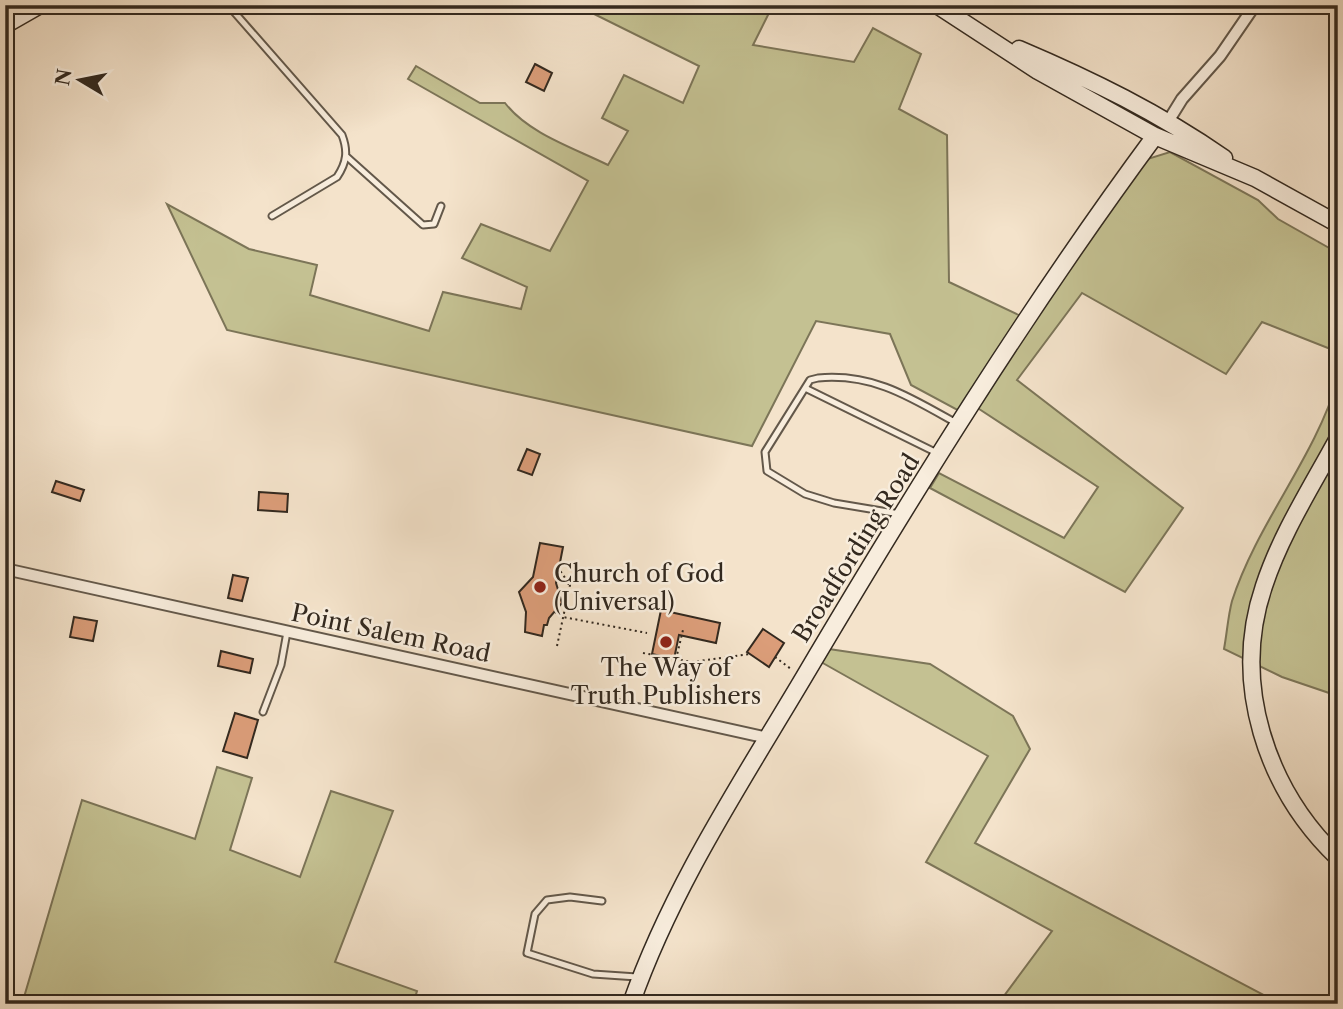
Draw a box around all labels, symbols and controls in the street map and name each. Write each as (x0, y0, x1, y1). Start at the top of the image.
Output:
north arrow (46, 46, 116, 116)
text: N (51, 67, 77, 87)
street label: Broadfording Road (786, 448, 926, 648)
place label: Church of God (Universal) (554, 559, 725, 616)
marker: Church of God (Universal) (532, 579, 548, 595)
street label: Point Salem Road (289, 598, 494, 668)
marker: The Way of Truth Publishers (658, 634, 674, 650)
place label: The Way of Truth Publishers (571, 653, 761, 710)

